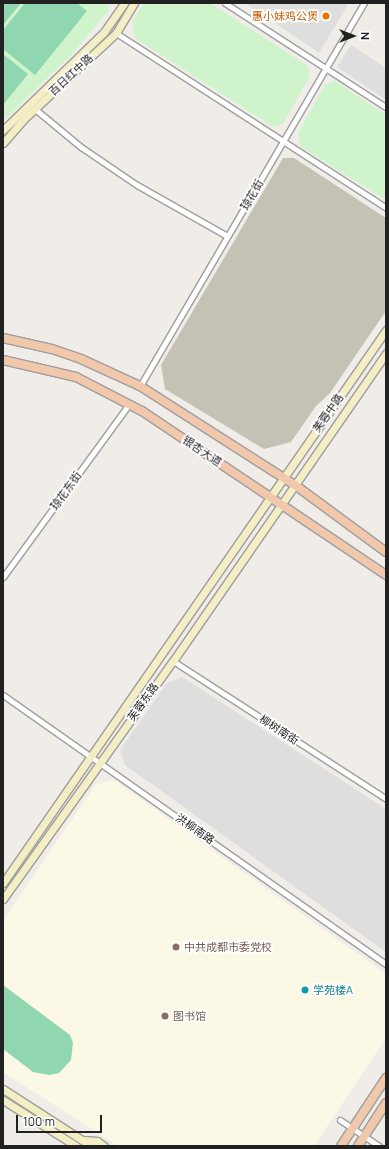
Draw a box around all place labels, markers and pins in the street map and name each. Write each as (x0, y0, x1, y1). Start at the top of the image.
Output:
place label: 惠小妹鸡公煲 (252, 9, 318, 23)
marker: 惠小妹鸡公煲 (321, 11, 331, 21)
place label: 中共成都市委党校 (184, 940, 272, 954)
marker: 中共成都市委党校 (171, 942, 181, 952)
place label: 学苑楼A (313, 983, 353, 997)
marker: 学苑楼A (300, 985, 310, 995)
place label: 图书馆 (173, 1009, 206, 1023)
marker: 图书馆 (160, 1011, 170, 1021)

